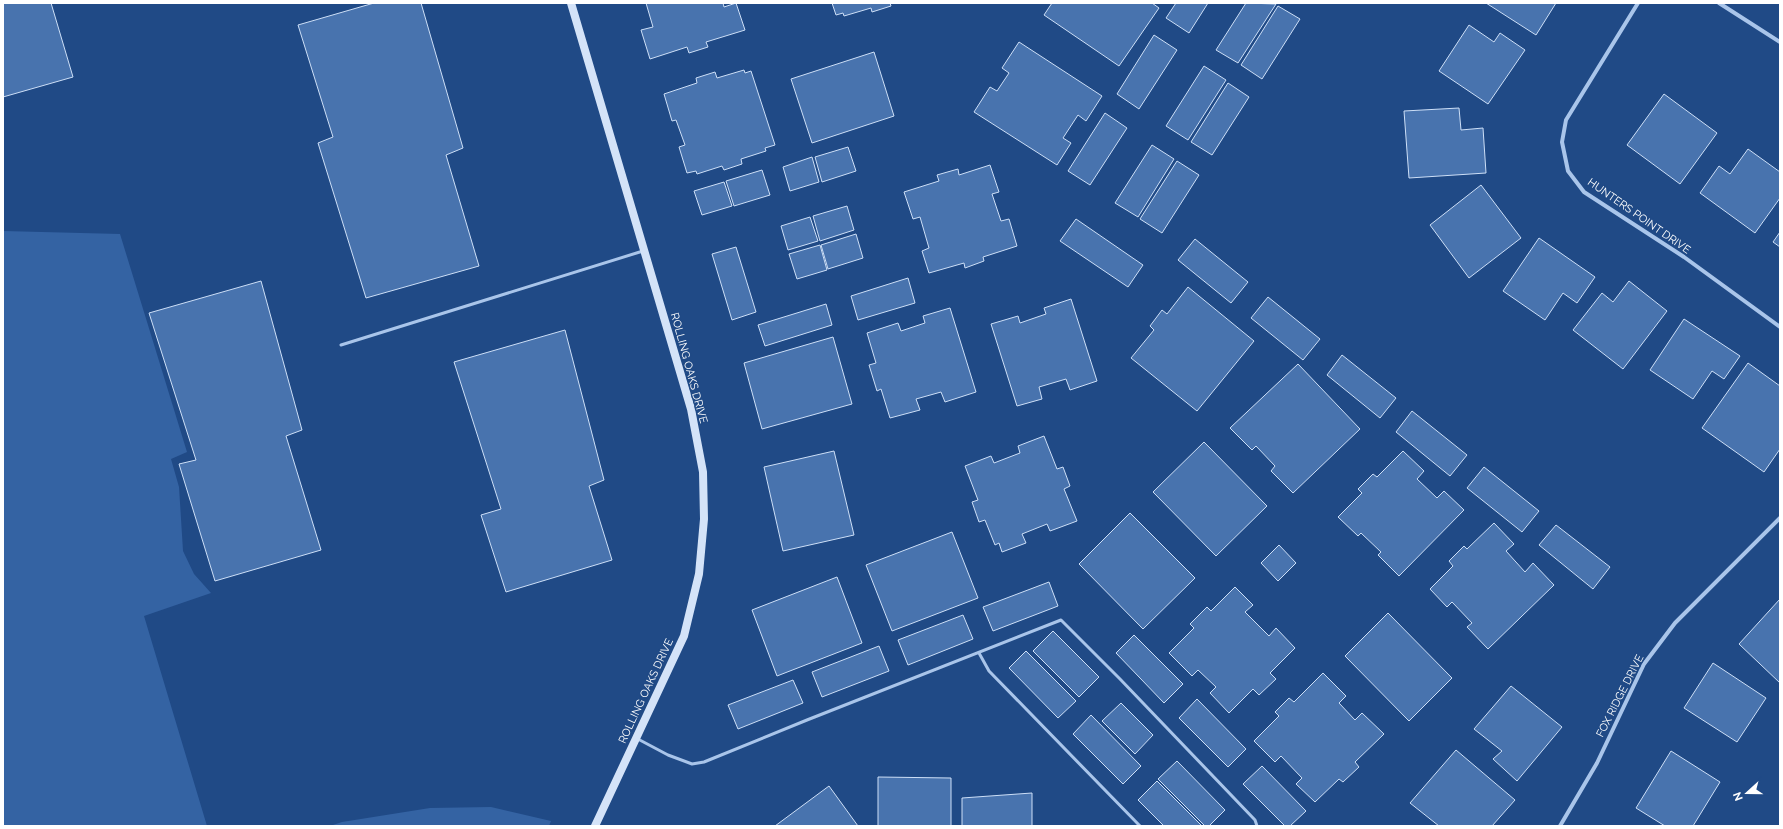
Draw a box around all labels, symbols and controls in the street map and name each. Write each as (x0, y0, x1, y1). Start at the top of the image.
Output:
street label: HUNTERS POINT DRIVE (1585, 176, 1693, 257)
street label: ROLLING OAKS DRIVE (668, 311, 710, 425)
street label: ROLLING OAKS DRIVE (616, 636, 676, 745)
street label: FOX RIDGE DRIVE (1594, 652, 1647, 739)
north arrow (1727, 773, 1767, 813)
text: N (1731, 790, 1746, 803)

